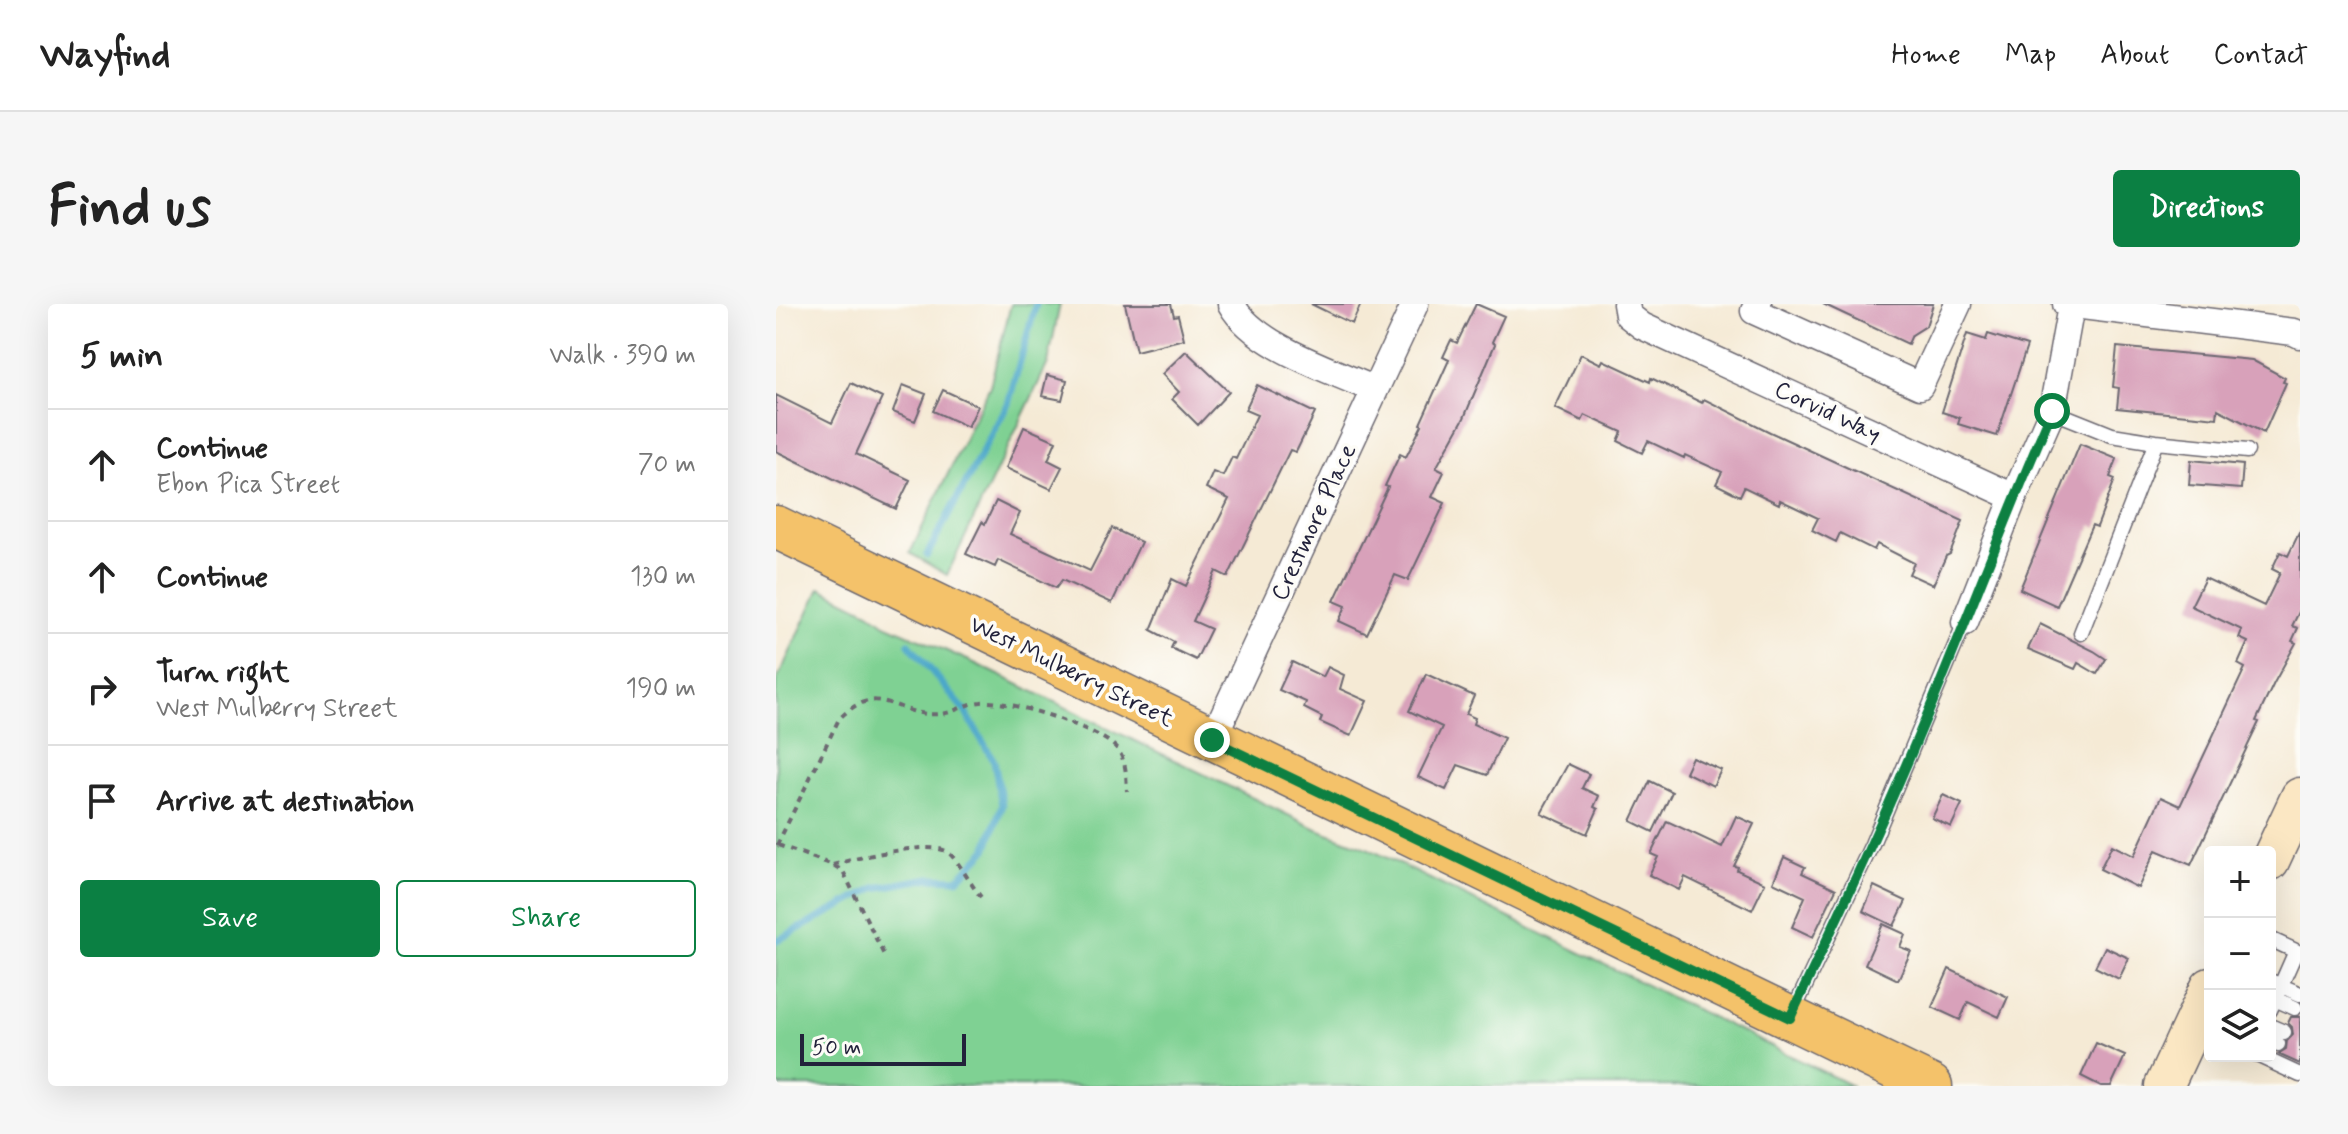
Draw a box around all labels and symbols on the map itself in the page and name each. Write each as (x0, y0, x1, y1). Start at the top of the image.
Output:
street label: Corvid Way (1769, 374, 1886, 450)
route start (2034, 393, 2070, 429)
street label: Crestmore Place (1265, 439, 1364, 606)
street label: West Mulberry Street (964, 610, 1178, 735)
route end (1194, 722, 1230, 758)
scale bar (800, 1030, 966, 1066)

